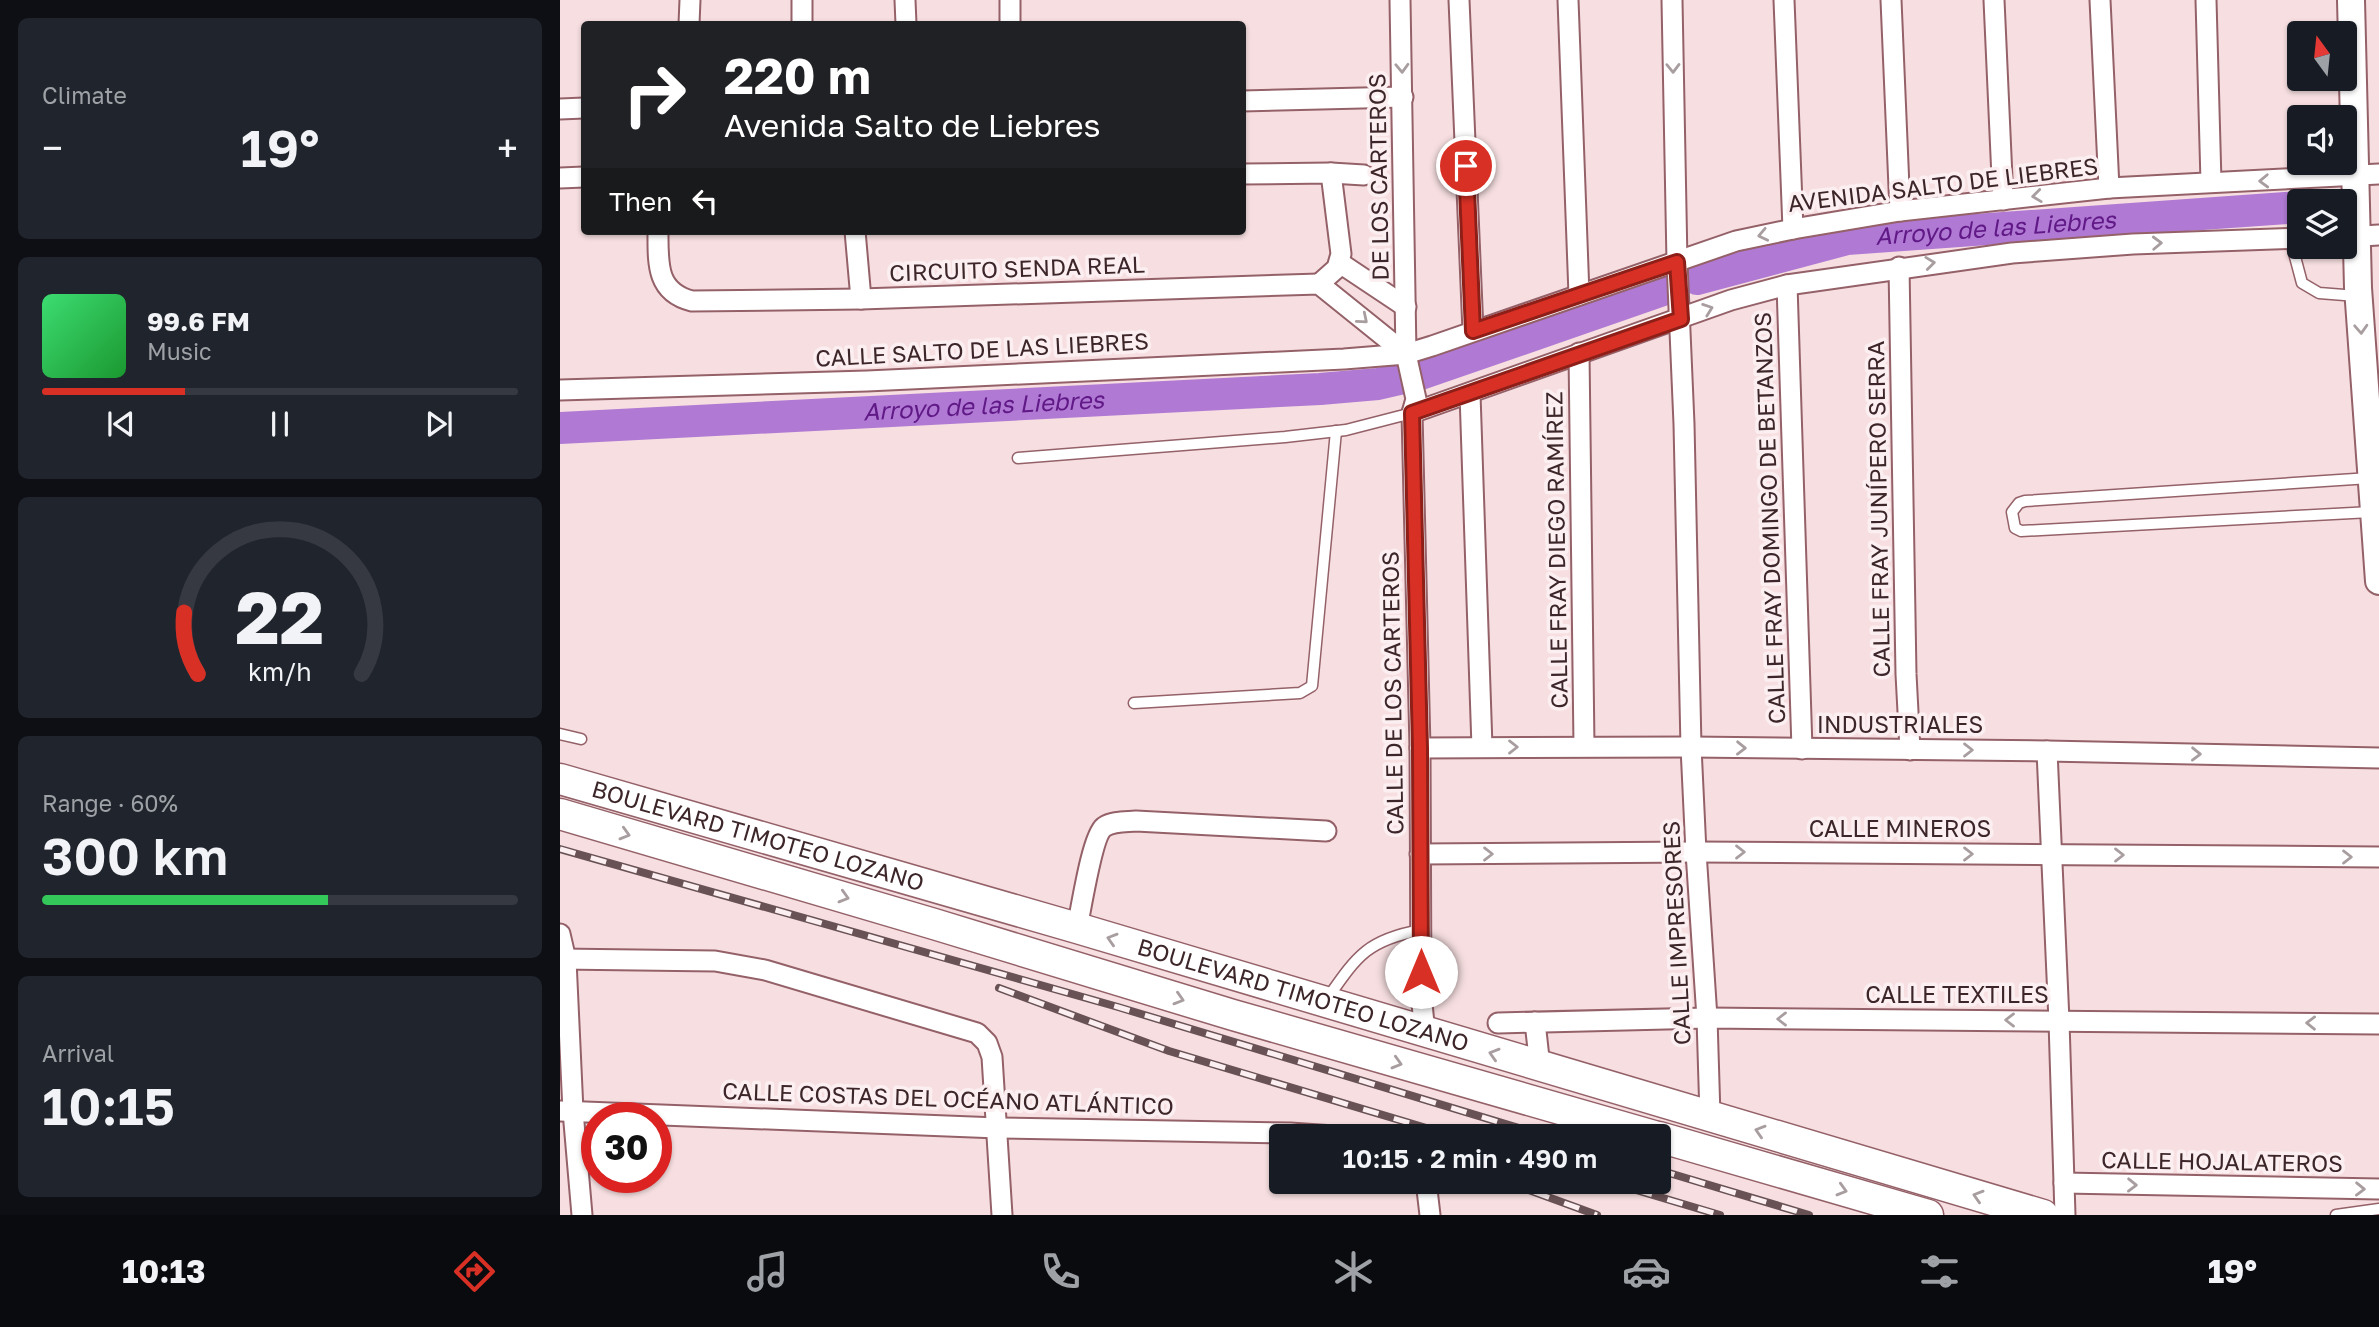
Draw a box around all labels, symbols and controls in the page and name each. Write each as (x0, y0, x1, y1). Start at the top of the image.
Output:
north arrow (2287, 21, 2357, 91)
map controls (2287, 21, 2357, 259)
text: 220 m (724, 46, 871, 105)
icon: right (609, 49, 700, 140)
one-way arrow (1394, 63, 1410, 74)
one-way arrow (1665, 63, 1681, 74)
street label: DE LOS CARTEROS (1362, 73, 1394, 281)
text: Climate (42, 81, 127, 109)
button: sound (2287, 105, 2357, 175)
text: Avenida Salto de Liebres (724, 106, 1101, 144)
text: 19° (241, 116, 319, 178)
text: − (42, 125, 63, 170)
text: + (497, 125, 518, 170)
pin (1436, 136, 1496, 196)
icon: arrive (1447, 147, 1485, 185)
street label: AVENIDA SALTO DE LIEBRES (1786, 151, 2099, 217)
one-way arrow (2258, 173, 2269, 188)
icon: left (686, 182, 724, 220)
text: Then (609, 186, 672, 217)
one-way arrow (2031, 189, 2043, 204)
button: layers (2287, 189, 2357, 259)
water label: Arroyo de las Liebres (1874, 204, 2118, 250)
one-way arrow (1757, 227, 1769, 241)
one-way arrow (2151, 235, 2162, 250)
street label: CIRCUITO SENDA REAL (889, 250, 1145, 286)
one-way arrow (1924, 256, 1936, 271)
one-way arrow (1701, 303, 1713, 317)
text: 99.6 FM (147, 306, 250, 337)
one-way arrow (1354, 311, 1367, 323)
street label: CALLE FRAY DOMINGO DE BETANZOS (1748, 312, 1790, 725)
one-way arrow (2353, 324, 2368, 335)
street label: CALLE SALTO DE LAS LIEBRES (815, 326, 1149, 372)
text: Music (147, 337, 212, 365)
street label: CALLE FRAY JUNÍPERO SERRA (1861, 340, 1895, 678)
water label: Arroyo de las Liebres (862, 384, 1106, 425)
street label: CALLE FRAY DIEGO RAMÍREZ (1539, 391, 1573, 709)
icon: previous (102, 405, 140, 443)
icon: pause (261, 405, 299, 443)
icon: next (420, 405, 458, 443)
street label: CALLE DE LOS CARTEROS (1376, 551, 1408, 835)
text: 22 (236, 573, 324, 660)
text: km/h (248, 655, 312, 686)
street label: INDUSTRIALES (1817, 710, 1983, 738)
one-way arrow (1508, 739, 1519, 755)
one-way arrow (1736, 740, 1746, 756)
one-way arrow (1963, 742, 1974, 758)
one-way arrow (2191, 746, 2201, 762)
street label: BOULEVARD TIMOTEO LOZANO (589, 774, 928, 896)
text: Range · 60% (42, 789, 178, 817)
street label: CALLE MINEROS (1809, 814, 1991, 842)
street label: CALLE IMPRESORES (1656, 820, 1696, 1046)
text: 300 km (42, 824, 228, 886)
one-way arrow (619, 825, 631, 840)
one-way arrow (1735, 844, 1746, 860)
one-way arrow (1483, 846, 1494, 861)
one-way arrow (1963, 846, 1973, 862)
one-way arrow (2115, 847, 2125, 863)
one-way arrow (2342, 849, 2353, 865)
one-way arrow (838, 889, 850, 904)
one-way arrow (1107, 932, 1119, 947)
street label: BOULEVARD TIMOTEO LOZANO (1134, 932, 1472, 1057)
position arrow (1384, 935, 1458, 1009)
street label: CALLE TEXTILES (1865, 980, 2049, 1008)
one-way arrow (1173, 990, 1185, 1005)
one-way arrow (1777, 1011, 1788, 1026)
one-way arrow (2004, 1012, 2015, 1028)
one-way arrow (2305, 1015, 2316, 1031)
text: Arrival (42, 1039, 114, 1067)
one-way arrow (1489, 1047, 1501, 1062)
one-way arrow (1391, 1054, 1403, 1069)
text: 10:15 (42, 1074, 175, 1136)
street label: CALLE COSTAS DEL OCÉANO ATLÁNTICO (722, 1076, 1174, 1120)
speed limit sign: 30 (581, 1102, 672, 1193)
one-way arrow (1754, 1124, 1766, 1139)
text: 10:15 · 2 min · 490 m (1343, 1143, 1597, 1174)
street label: CALLE HOJALATEROS (2101, 1145, 2343, 1177)
one-way arrow (2127, 1177, 2138, 1193)
one-way arrow (2355, 1181, 2365, 1197)
one-way arrow (1836, 1182, 1848, 1197)
one-way arrow (1972, 1189, 1984, 1204)
icon: directions (450, 1247, 499, 1296)
icon: music (743, 1247, 792, 1296)
icon: phone (1036, 1247, 1085, 1296)
icon: climate (1329, 1247, 1378, 1296)
icon: car (1622, 1247, 1671, 1296)
icon: filters (1915, 1247, 1964, 1296)
text: 10:13 (122, 1252, 206, 1290)
text: 19° (2208, 1252, 2257, 1290)

